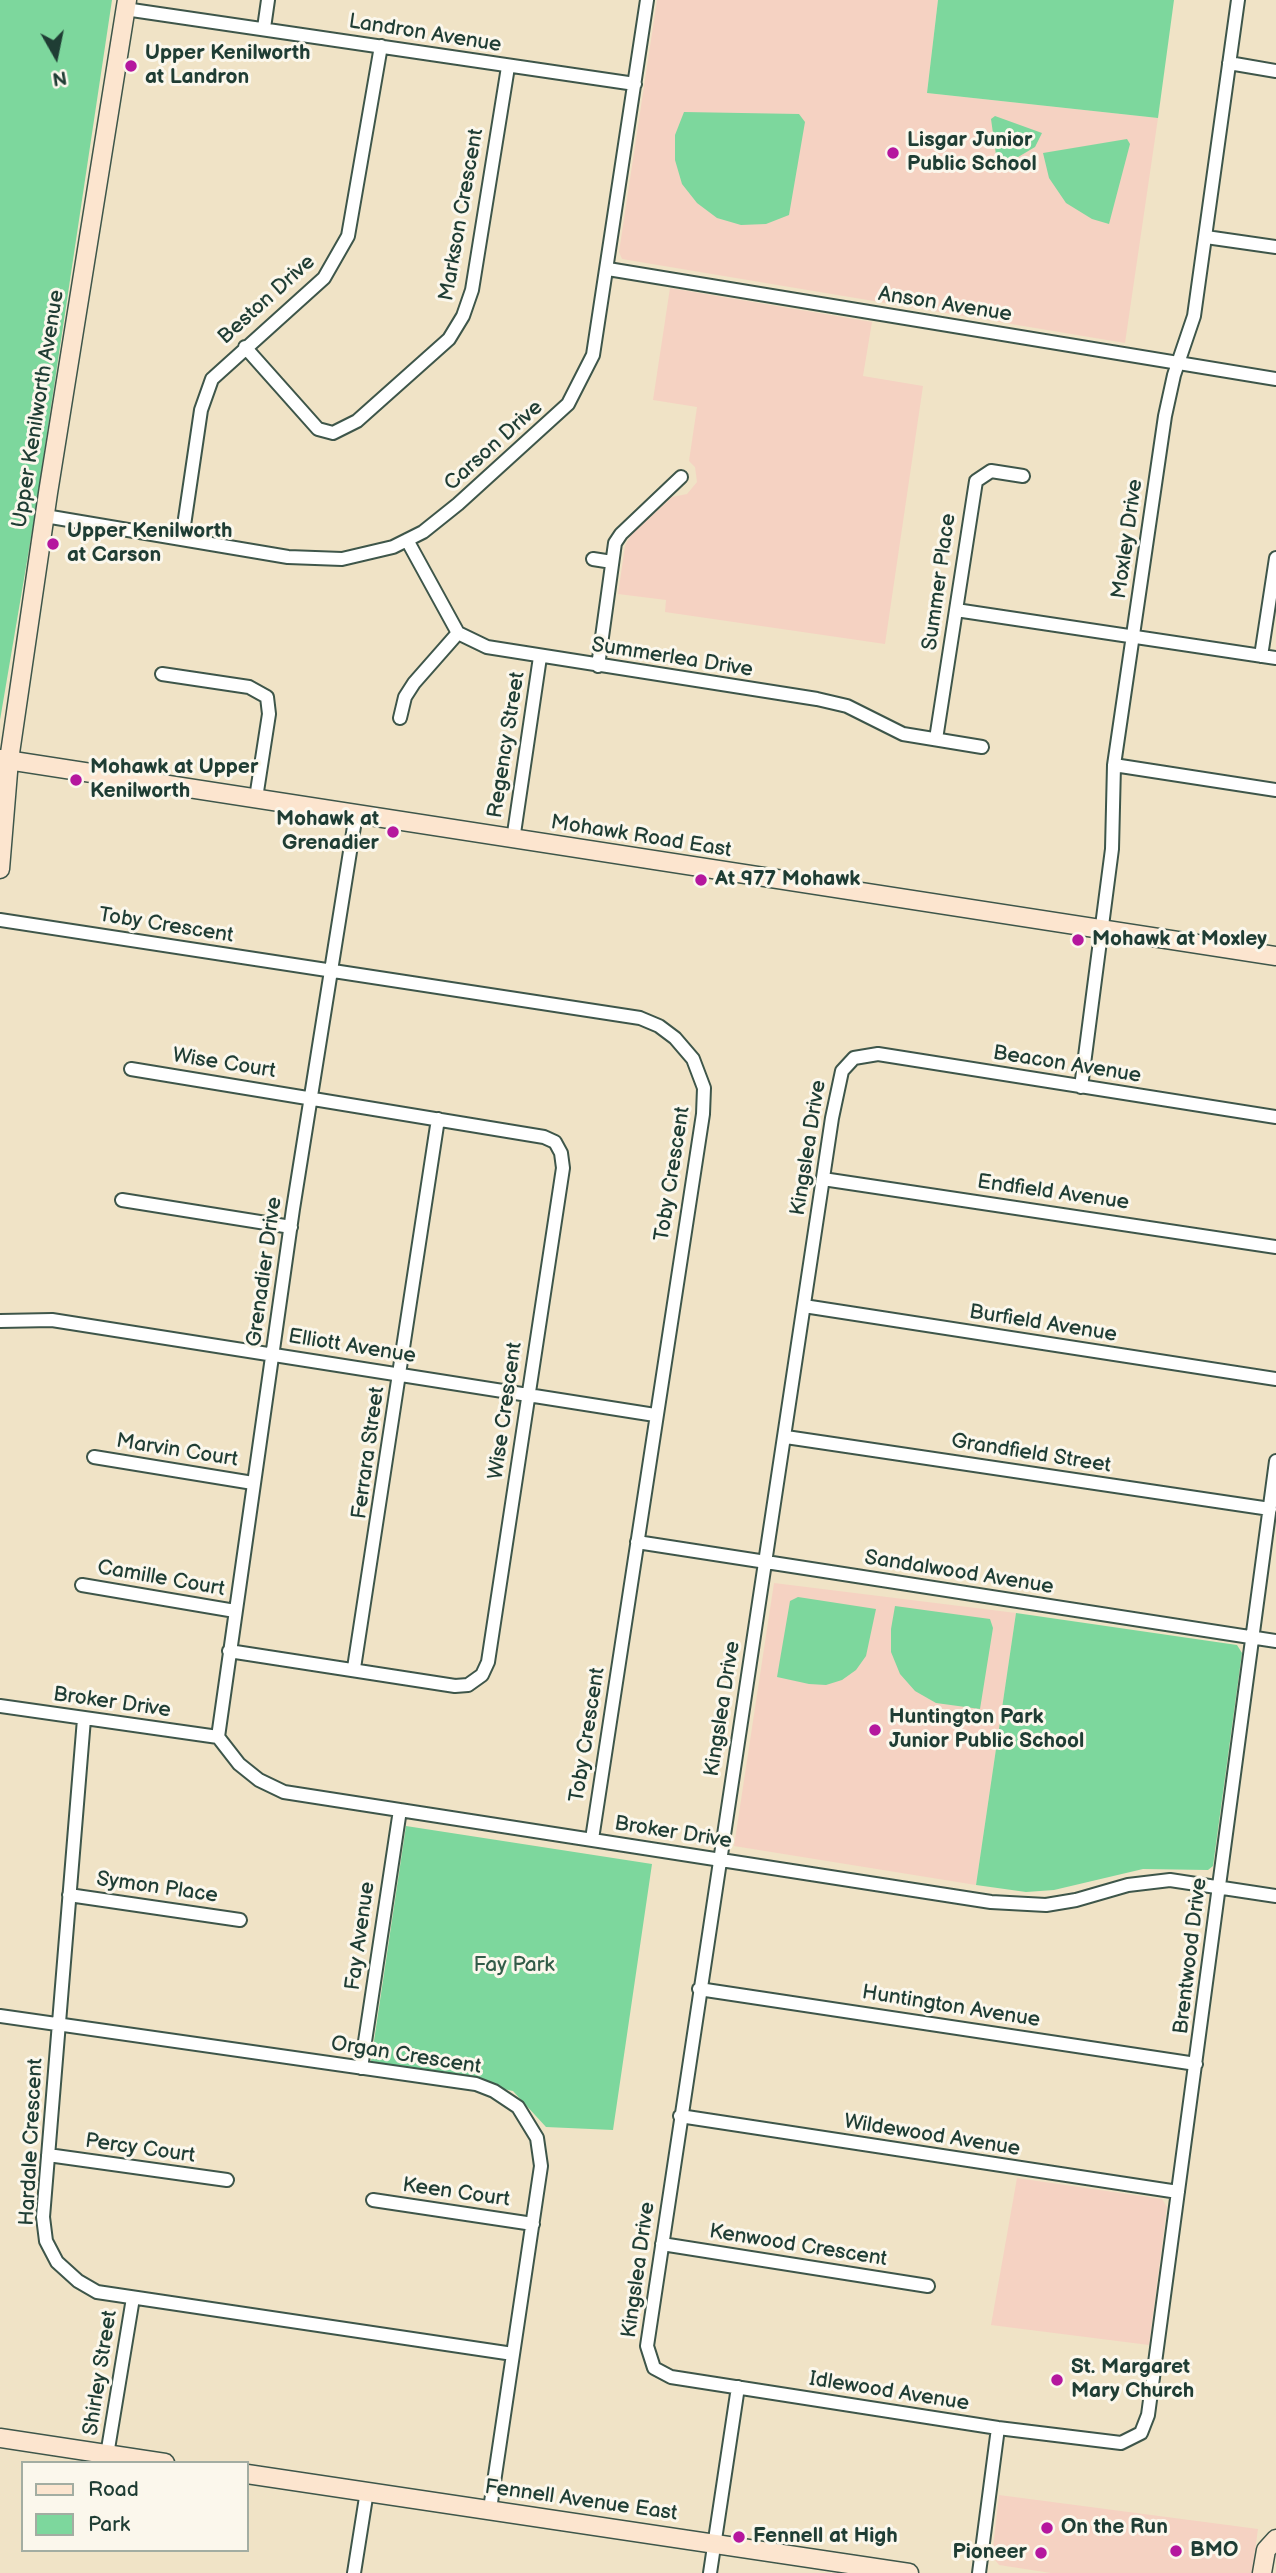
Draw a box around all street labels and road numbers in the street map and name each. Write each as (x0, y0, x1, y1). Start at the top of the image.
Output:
street label: Landron Avenue (347, 9, 503, 59)
street label: Markson Crescent (434, 127, 490, 303)
street label: Beston Drive (213, 250, 321, 350)
street label: Anson Avenue (876, 282, 1014, 328)
street label: Upper Kenilworth Avenue (8, 288, 70, 530)
street label: Carson Drive (440, 395, 548, 497)
street label: Moxley Drive (1107, 478, 1149, 600)
street label: Summer Place (918, 512, 962, 652)
street label: Summerlea Drive (589, 633, 755, 683)
street label: Regency Street (483, 670, 531, 820)
street label: Mohawk Road East (549, 810, 733, 864)
street label: Toby Crescent (97, 903, 235, 949)
street label: Beacon Avenue (991, 1041, 1143, 1089)
street label: Wise Court (171, 1043, 277, 1085)
street label: Kingslea Drive (786, 1079, 832, 1217)
street label: Toby Crescent (650, 1105, 696, 1243)
street label: Endfield Avenue (975, 1170, 1131, 1216)
street label: Grenadier Drive (242, 1195, 288, 1349)
street label: Burfield Avenue (967, 1300, 1119, 1348)
street label: Elliott Avenue (286, 1324, 418, 1370)
street label: Wise Crescent (484, 1341, 528, 1481)
street label: Ferrara Street (347, 1385, 391, 1521)
street label: Marvin Court (114, 1429, 240, 1473)
street label: Grandfield Street (949, 1429, 1113, 1479)
street label: Sandalwood Avenue (863, 1546, 1055, 1600)
street label: Camille Court (95, 1555, 227, 1603)
street label: Kingslea Drive (700, 1640, 746, 1778)
street label: Toby Crescent (565, 1666, 611, 1804)
street label: Broker Drive (52, 1682, 172, 1724)
street label: Broker Drive (613, 1811, 733, 1855)
street label: Symon Place (95, 1867, 219, 1909)
street label: Brentwood Drive (1169, 1876, 1213, 2036)
street label: Fay Avenue (341, 1880, 381, 1992)
street label: Huntington Avenue (860, 1980, 1042, 2034)
street label: Organ Crescent (329, 2032, 483, 2080)
street label: Hardale Crescent (15, 2058, 49, 2226)
street label: Wildewood Avenue (842, 2110, 1022, 2162)
street label: Percy Court (83, 2129, 197, 2169)
street label: Keen Court (401, 2173, 511, 2213)
street label: Kingslea Drive (617, 2201, 661, 2339)
street label: Kenwood Crescent (707, 2219, 889, 2273)
street label: Shirley Street (79, 2309, 123, 2437)
street label: Idlewood Avenue (807, 2367, 971, 2417)
street label: Fennell Avenue East (483, 2475, 679, 2527)

